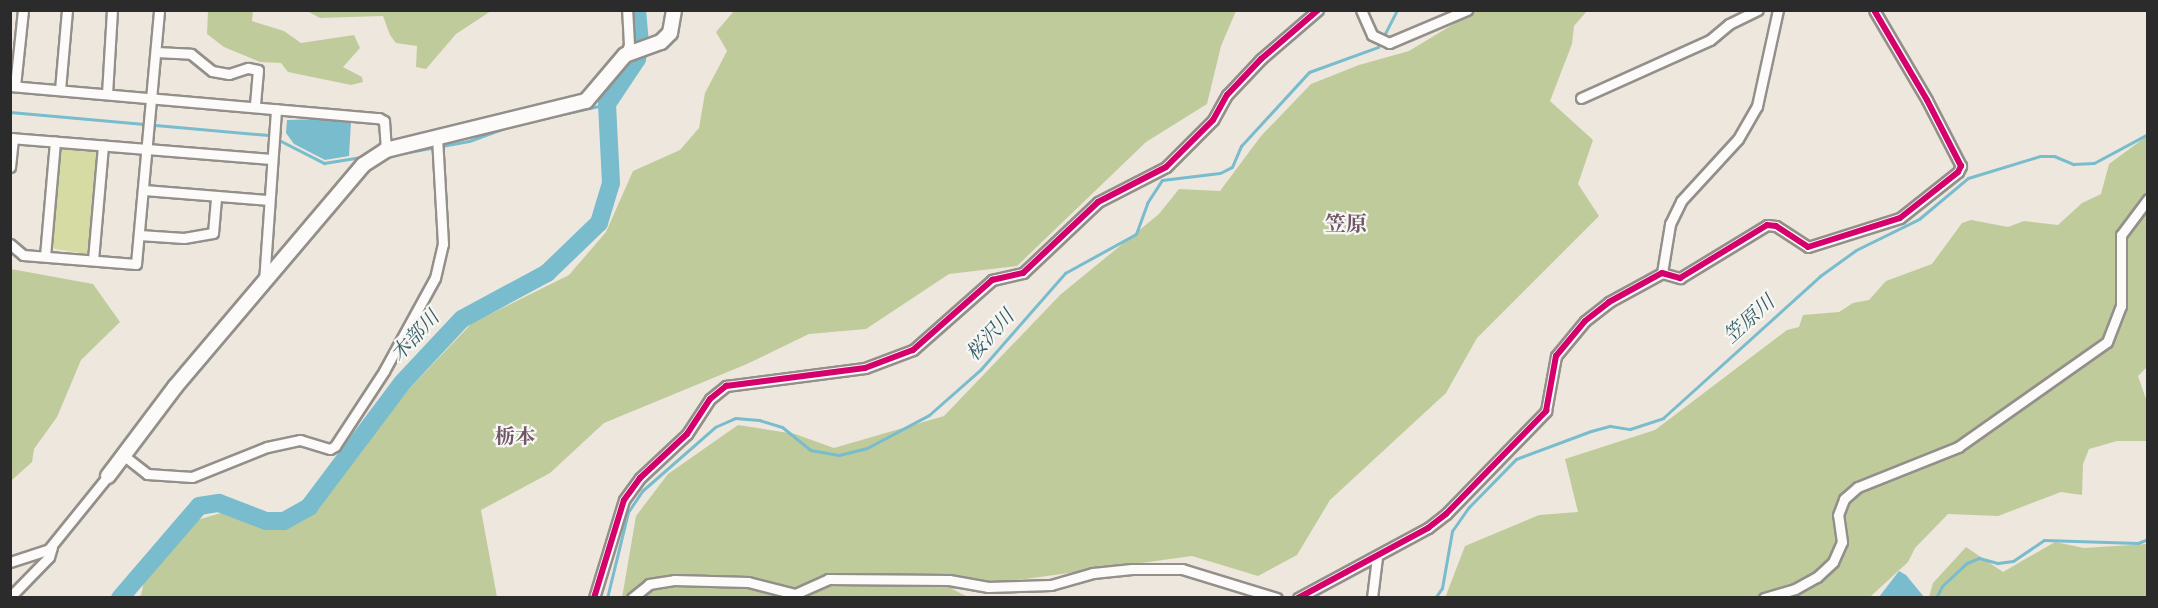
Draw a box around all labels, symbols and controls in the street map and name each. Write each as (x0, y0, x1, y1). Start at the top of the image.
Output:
district label: 笠原 (1325, 211, 1367, 237)
water label: 笠原川 (1719, 290, 1779, 348)
water label: 桜沢川 (961, 305, 1019, 365)
water label: 木部川 (386, 306, 444, 366)
district label: 栃本 (495, 424, 535, 448)

